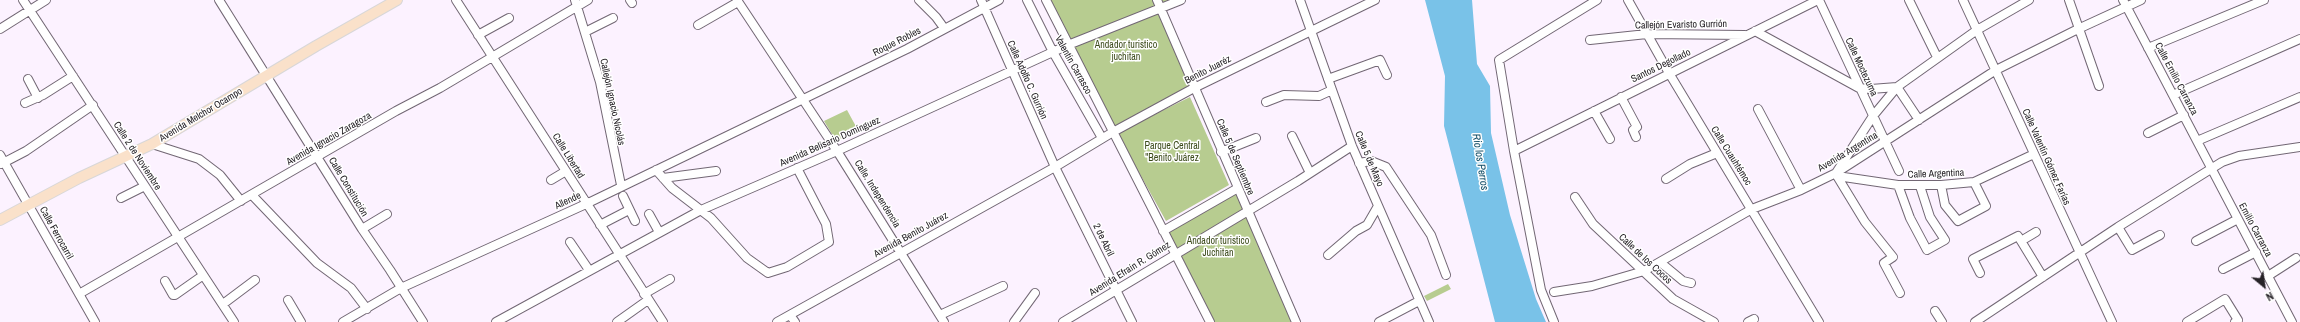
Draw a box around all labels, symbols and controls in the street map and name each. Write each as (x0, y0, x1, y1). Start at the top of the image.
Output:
street label: Callejón Evaristo Gurrión (1635, 18, 1727, 32)
street label: Roque Robles (871, 25, 923, 59)
street label: Valentín Carrasco (1052, 34, 1094, 96)
street label: Calle Moctezuma (1842, 36, 1880, 98)
street label: Calle Adolfo C. Gurrión (1004, 39, 1050, 121)
park label: Andador turistico juchitan (1095, 39, 1157, 62)
street label: Calle Emilio Carranza (2152, 41, 2200, 117)
street label: Santos Degollado (1629, 46, 1693, 86)
street label: Benito Juaréz (1183, 53, 1233, 87)
street label: Callejón Ignacio Nicolás (597, 58, 627, 146)
street label: Avenida Melchor Ocampo (157, 85, 245, 145)
street label: Calle Valentín Gómez Farías (2019, 107, 2073, 207)
street label: Avenida Ignacio Zaragoza (284, 110, 374, 168)
street label: Avenida Belisario Domínguez (778, 114, 882, 170)
street label: Calle 5 de Septiembre (1214, 117, 1256, 197)
street label: Calle 2 de Noviembre (110, 119, 164, 193)
street label: Calle Cuauhtémoc (1708, 124, 1754, 188)
street label: Calle 5 de Mayo (1352, 129, 1386, 189)
street label: Avenida Argentina (1816, 129, 1880, 175)
street label: Calle Libertad (549, 131, 587, 181)
water label: Rio los Perros (1469, 133, 1491, 191)
park label: Parque Central "Benito Juárez (1144, 140, 1200, 164)
street label: Calle Constitución (326, 155, 370, 219)
street label: Calle. Independencia (851, 158, 903, 230)
street label: Calle Argentina (1908, 167, 1964, 181)
street label: Allende (553, 190, 583, 212)
street label: Emilio Carranza (2236, 201, 2274, 259)
street label: Calle Ferrocarril (37, 205, 75, 261)
street label: Avenida Benito Juárez (872, 210, 950, 260)
street label: 2 de Abril (1090, 222, 1116, 258)
street label: Calle de los Cocos (1616, 231, 1674, 287)
park label: Andador turistico Juchitan (1187, 235, 1249, 258)
street label: Avenida Efraín R. Gómez (1087, 239, 1173, 299)
north arrow (2244, 266, 2284, 306)
text: N (2264, 289, 2276, 304)

